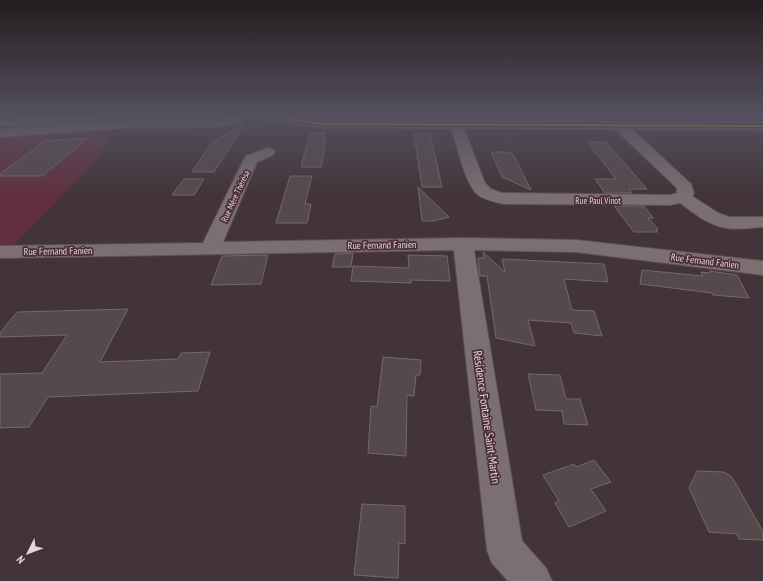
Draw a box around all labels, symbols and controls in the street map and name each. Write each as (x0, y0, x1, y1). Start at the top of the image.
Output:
street label: Rue Mère Thérésa (218, 168, 252, 224)
street label: Rue Paul Vinot (575, 195, 621, 206)
street label: Rue Fernand Fanien (347, 238, 417, 252)
street label: Rue Fernand Fanien (23, 244, 93, 258)
street label: Rue Fernand Fanien (670, 250, 740, 272)
street label: Résidence Fontaine Saint-Martin (470, 349, 504, 485)
north arrow (8, 533, 48, 573)
text: N (13, 553, 28, 567)

